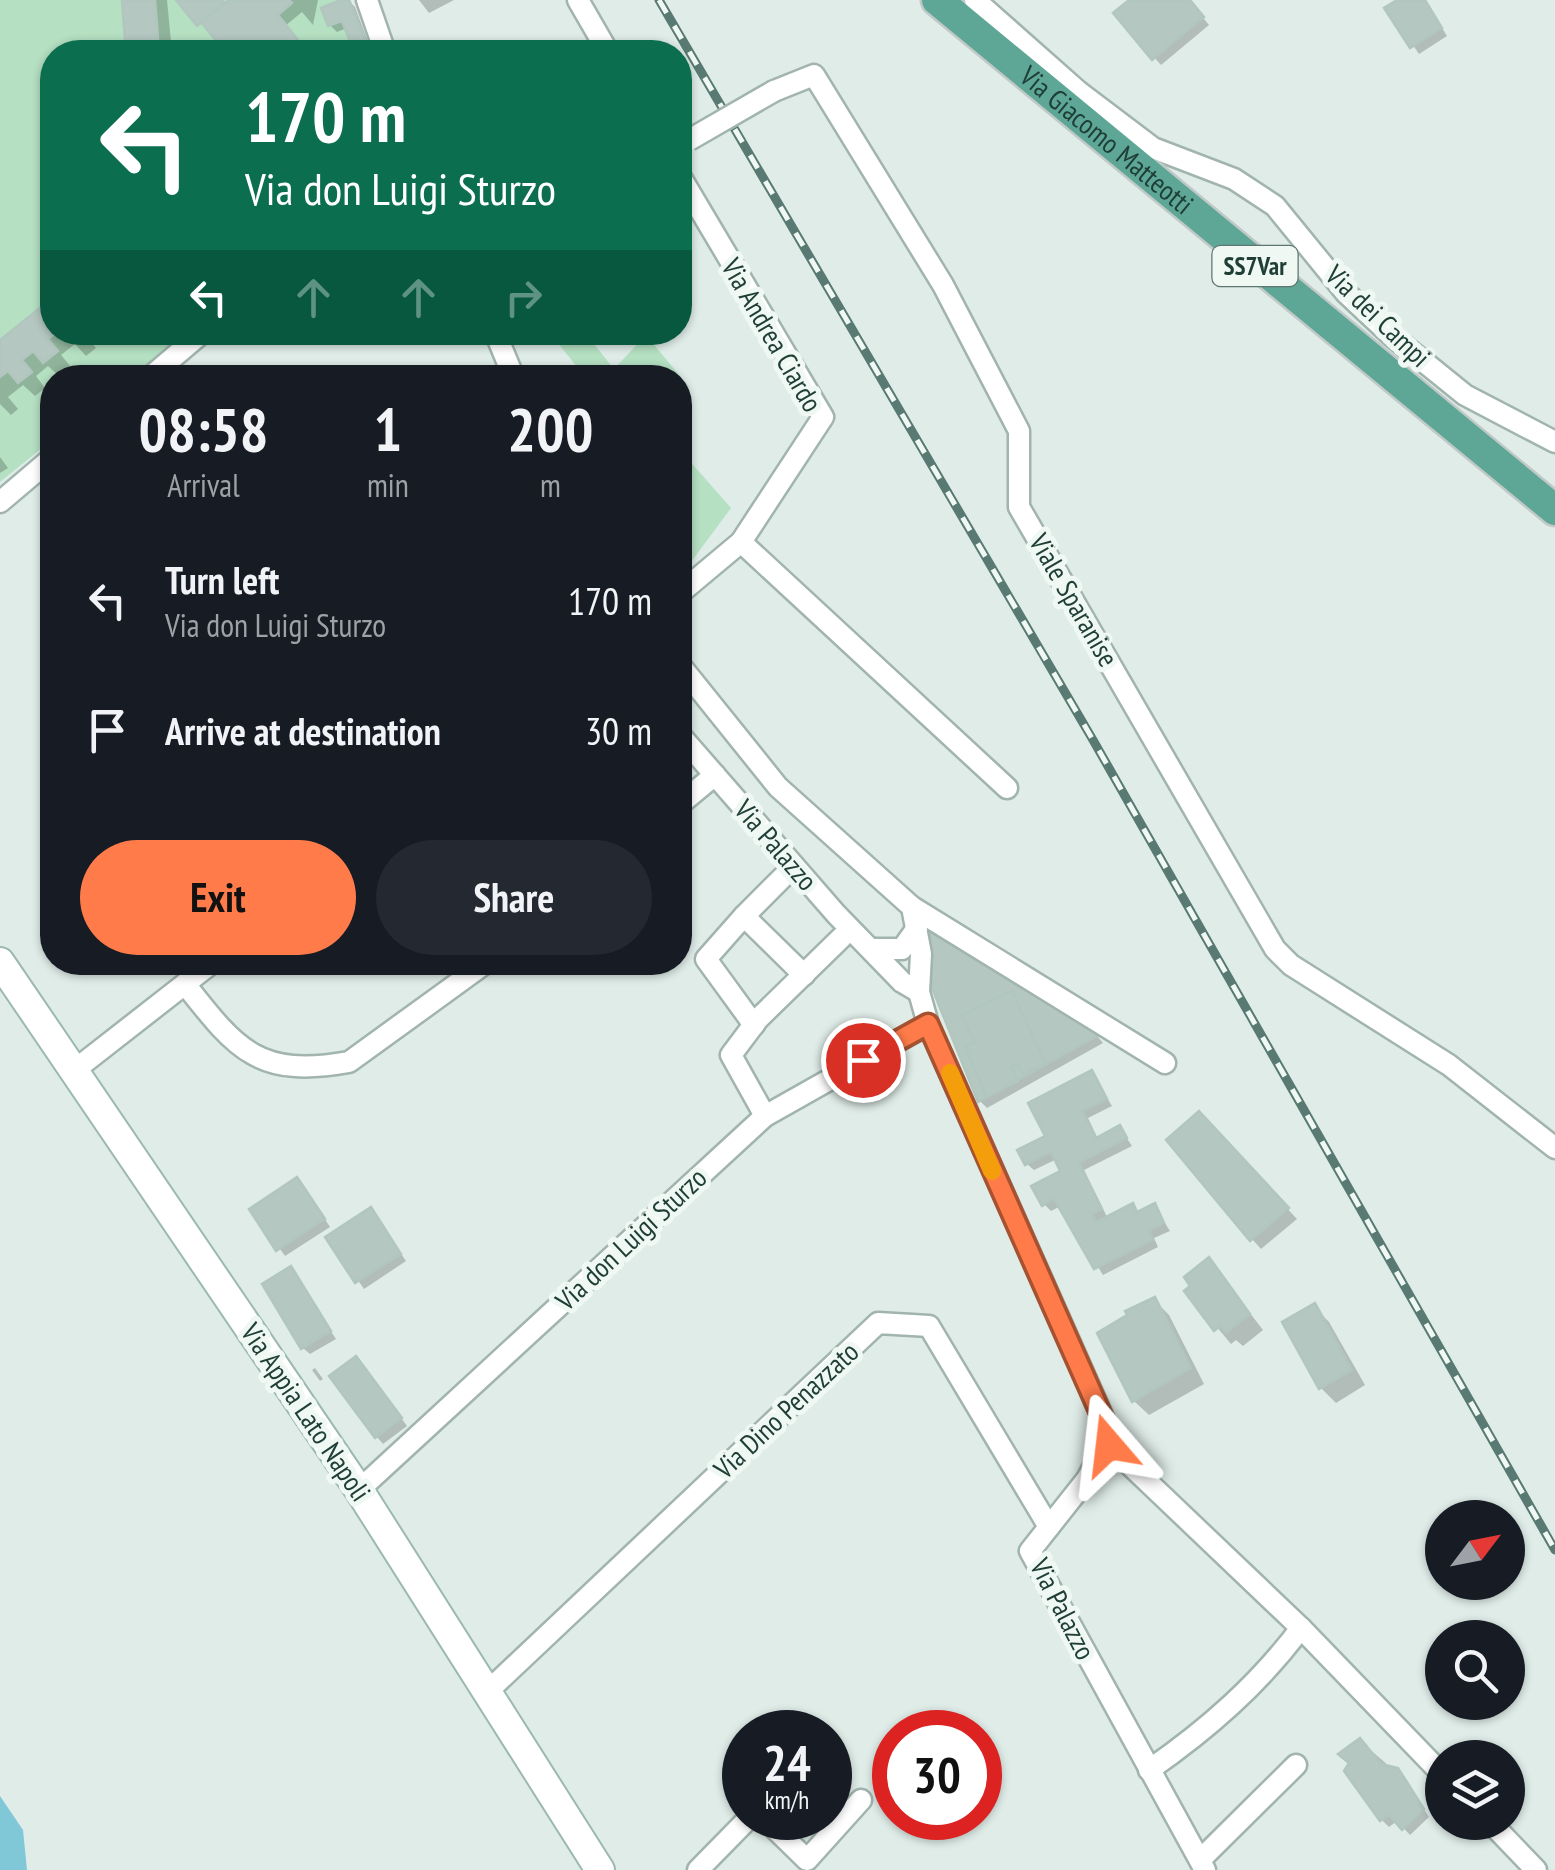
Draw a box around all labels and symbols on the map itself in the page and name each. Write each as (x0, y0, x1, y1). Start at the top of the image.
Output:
street label: Via Giacomo Matteotti (1012, 57, 1201, 222)
road number: SS7Var (1212, 246, 1298, 286)
street label: Via Andrea Ciardo (713, 250, 831, 418)
street label: Via dei Campi (1317, 256, 1439, 375)
street label: Viale Sparanise (1021, 526, 1127, 673)
street label: Via Palazzo (726, 791, 826, 898)
pin (821, 1018, 906, 1103)
street label: Via don Luigi Sturzo (547, 1159, 714, 1319)
street label: Via Appia Lato Napoli (233, 1315, 380, 1508)
street label: Via Dino Penazzato (705, 1333, 866, 1487)
position arrow (1057, 1393, 1161, 1497)
north arrow (1425, 1500, 1525, 1600)
street label: Via Palazzo (1022, 1551, 1105, 1666)
speed limit sign: 30 (872, 1710, 1002, 1840)

